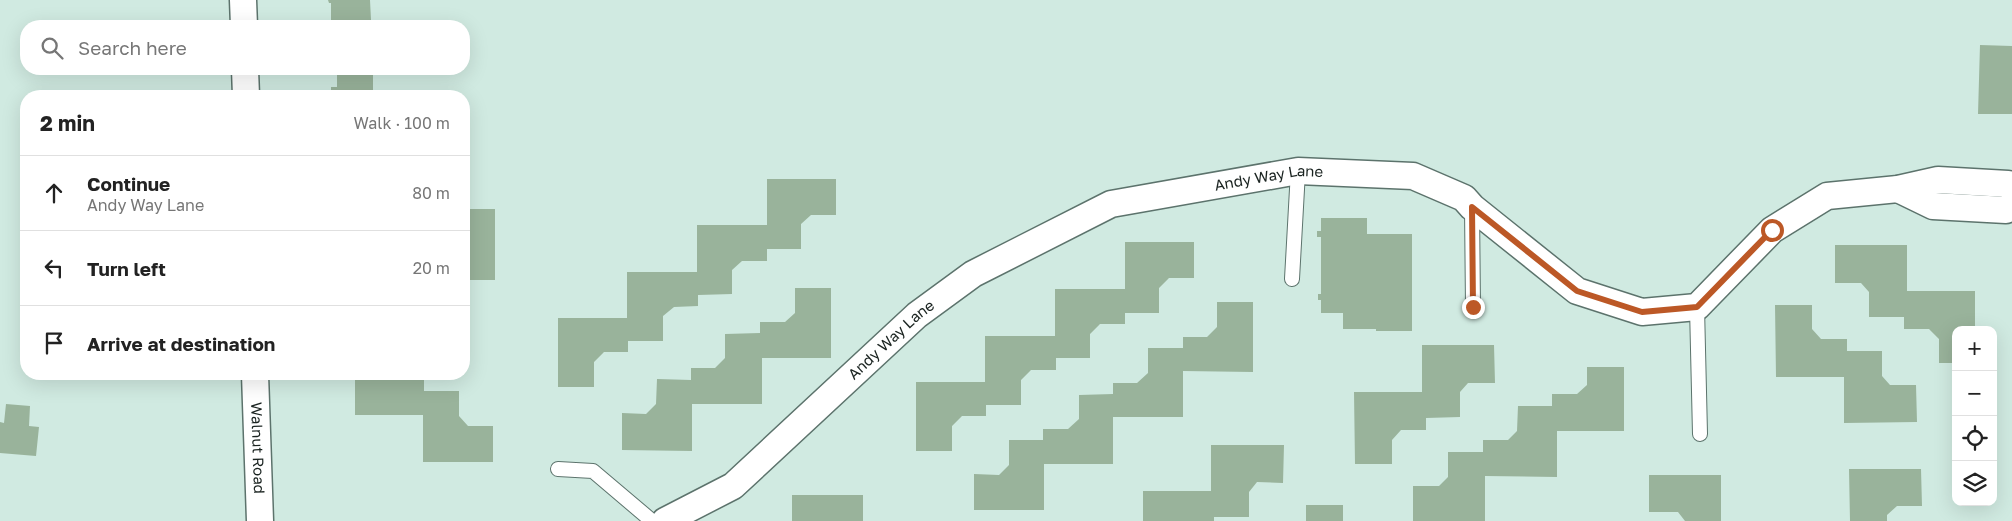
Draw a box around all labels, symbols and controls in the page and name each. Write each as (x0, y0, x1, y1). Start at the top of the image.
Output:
search box (20, 20, 470, 75)
icon: search (38, 34, 66, 62)
text: Search here (78, 36, 187, 59)
text: 2 min (40, 110, 95, 136)
text: Walk · 100 m (354, 113, 450, 133)
street label: Andy Way Lane (1213, 161, 1324, 194)
text: Continue (87, 172, 170, 195)
icon: ahead (40, 179, 68, 207)
text: 80 m (412, 183, 450, 203)
text: Andy Way Lane (87, 195, 204, 215)
route start (1761, 219, 1784, 242)
icon: left (40, 254, 68, 282)
text: Turn left (87, 257, 166, 280)
text: 20 m (413, 258, 450, 278)
street label: Andy Way Lane (844, 295, 938, 383)
route end (1462, 296, 1485, 319)
map controls (1952, 326, 1997, 506)
button: + (1952, 326, 1997, 371)
icon: arrive (40, 329, 68, 357)
text: Arrive at destination (87, 332, 275, 355)
button: − (1952, 371, 1997, 416)
street label: Walnut Road (248, 402, 269, 494)
button: locate (1952, 416, 1997, 461)
button: layers (1952, 461, 1997, 506)

